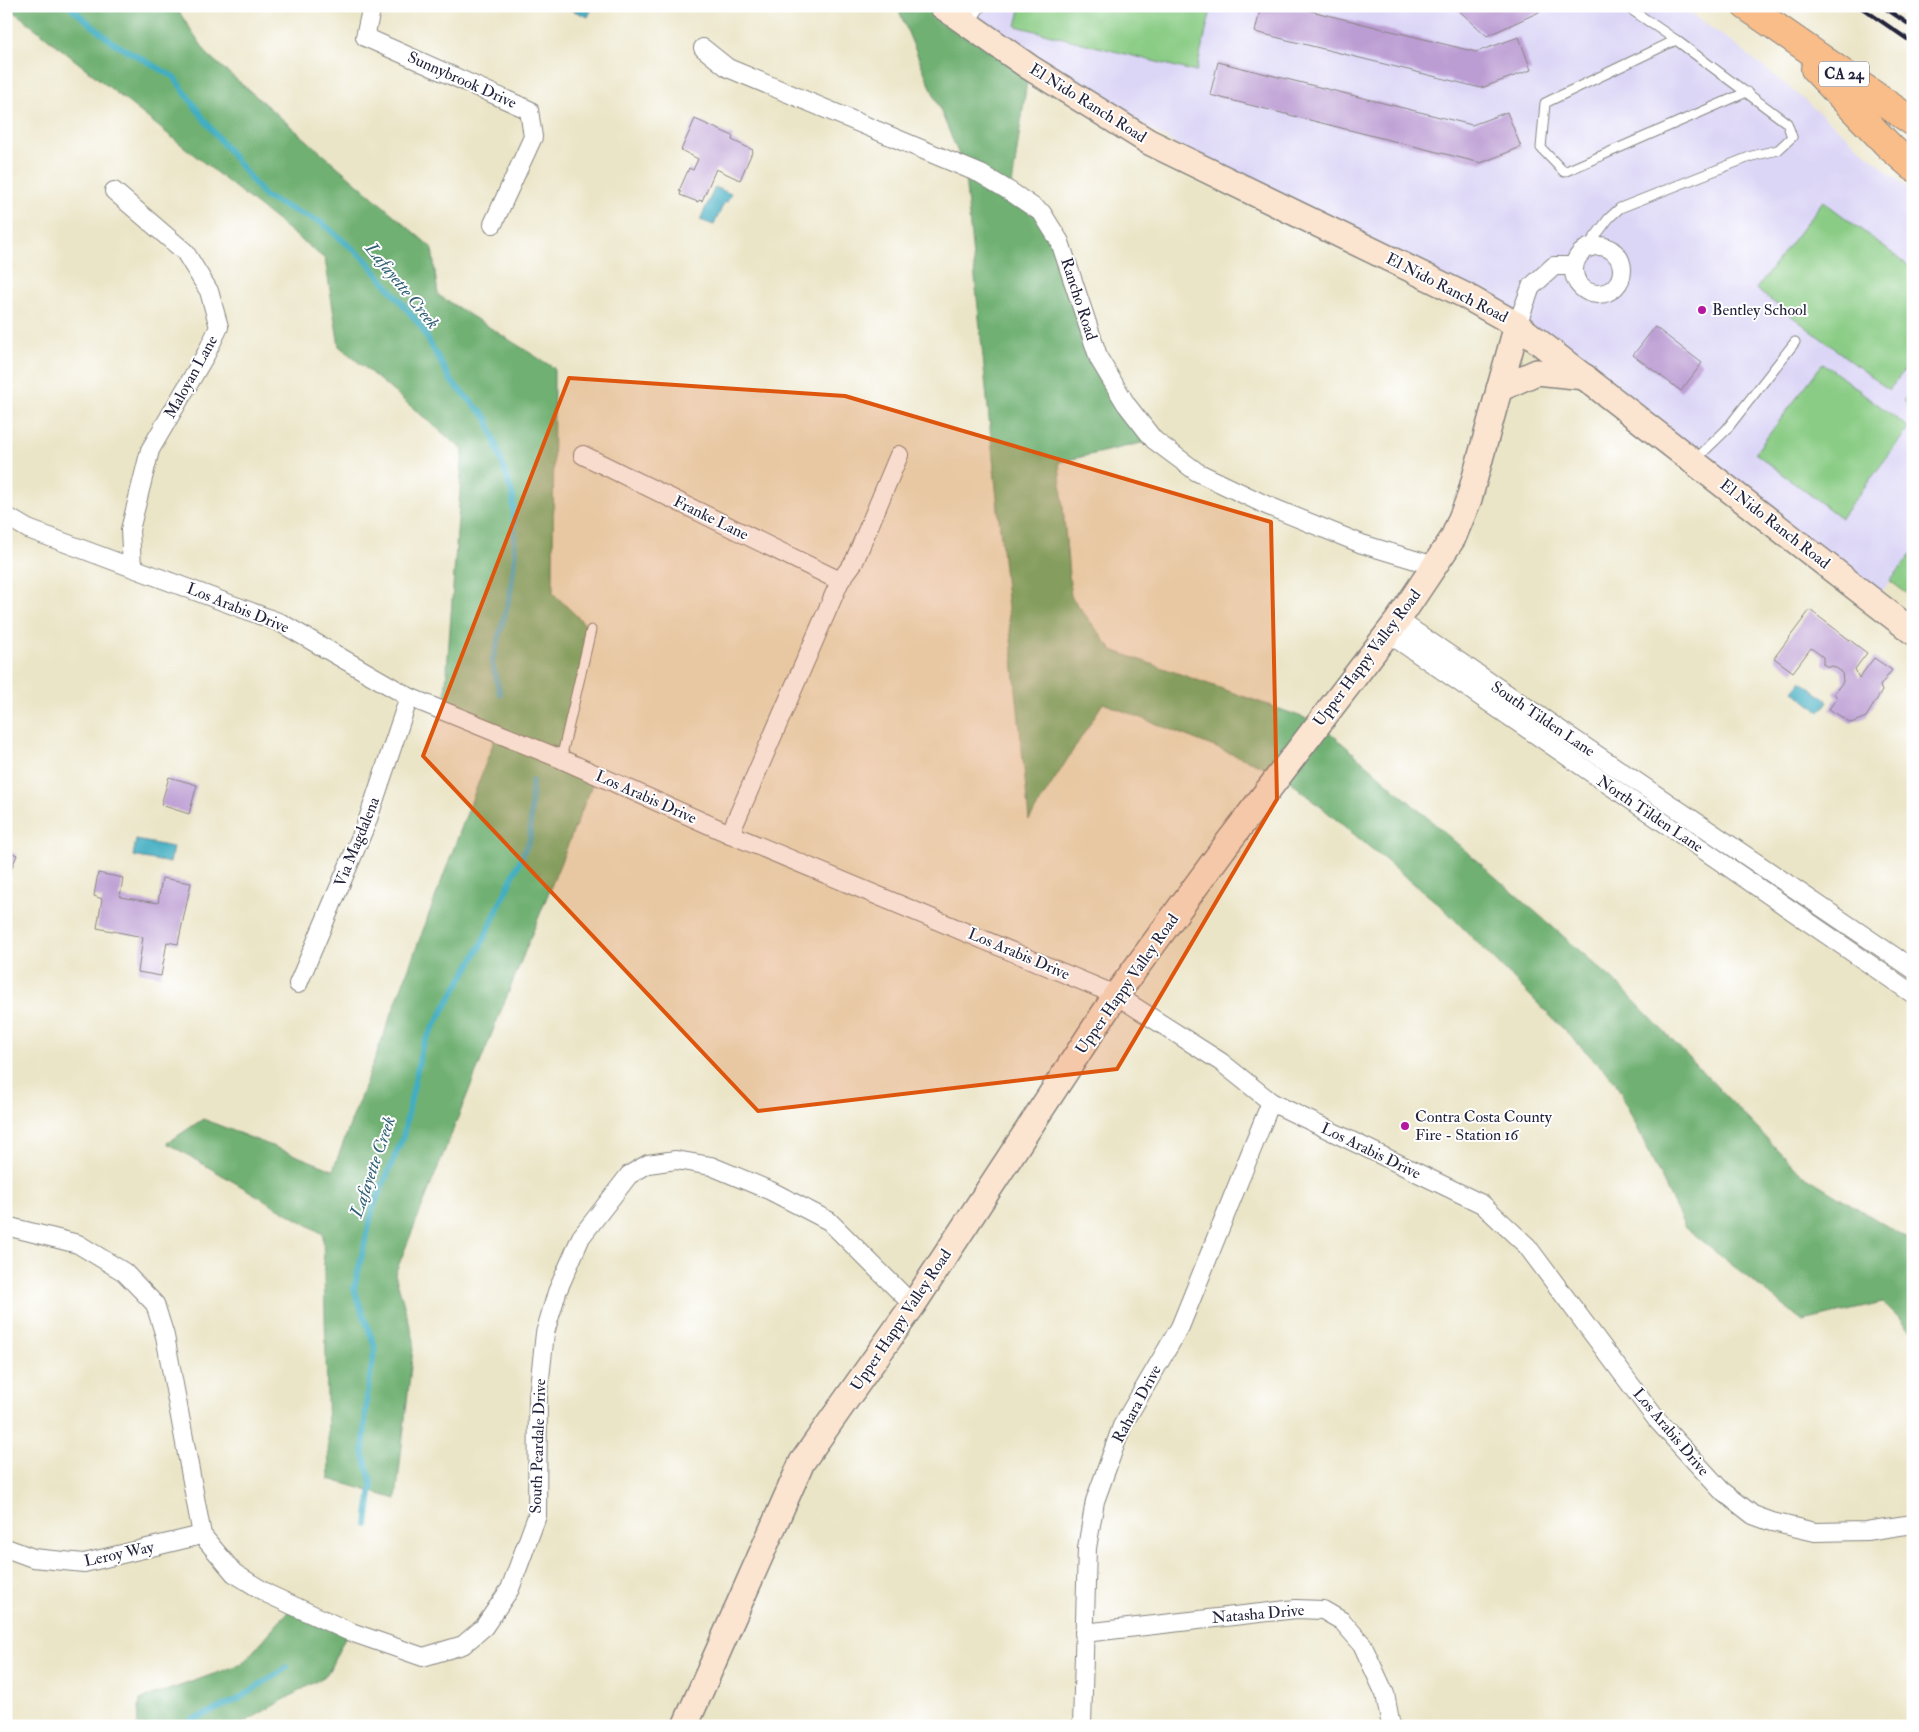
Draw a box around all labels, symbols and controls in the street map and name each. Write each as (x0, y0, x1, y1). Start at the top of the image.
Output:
street label: Sunnybrook Drive (404, 47, 520, 113)
street label: El Nido Ranch Road (1026, 59, 1150, 147)
road number: CA 24 (1819, 62, 1869, 86)
water label: Lafayette Creek (359, 237, 444, 334)
street label: El Nido Ranch Road (1383, 249, 1511, 327)
street label: Rancho Road (1056, 255, 1102, 343)
place label: Bentley School (1712, 300, 1807, 320)
marker: Bentley School (1696, 304, 1708, 316)
street label: Maloyan Lane (160, 332, 222, 422)
street label: El Nido Ranch Road (1716, 475, 1834, 573)
street label: Franke Lane (670, 491, 752, 545)
street label: Los Arabis Drive (184, 578, 292, 638)
street label: Upper Happy Valley Road (1309, 585, 1426, 731)
street label: South Tilden Lane (1487, 677, 1599, 761)
street label: Los Arabis Drive (592, 766, 700, 828)
street label: North Tilden Lane (1593, 771, 1707, 857)
street label: Via Magdalena (330, 794, 384, 890)
street label: Upper Happy Valley Road (1071, 910, 1184, 1059)
street label: Los Arabis Drive (965, 924, 1073, 985)
place label: Contra Costa County Fire - Station 16 (1415, 1107, 1553, 1145)
water label: Lafayette Creek (345, 1113, 401, 1221)
street label: Los Arabis Drive (1318, 1118, 1424, 1184)
marker: Contra Costa County Fire - Station 16 (1399, 1120, 1411, 1132)
street label: Upper Happy Valley Road (846, 1245, 957, 1395)
street label: Rahara Drive (1108, 1361, 1166, 1446)
street label: South Peardale Drive (526, 1378, 550, 1514)
street label: Los Arabis Drive (1628, 1384, 1714, 1480)
street label: Leroy Way (82, 1537, 157, 1571)
street label: Natasha Drive (1211, 1600, 1305, 1628)

